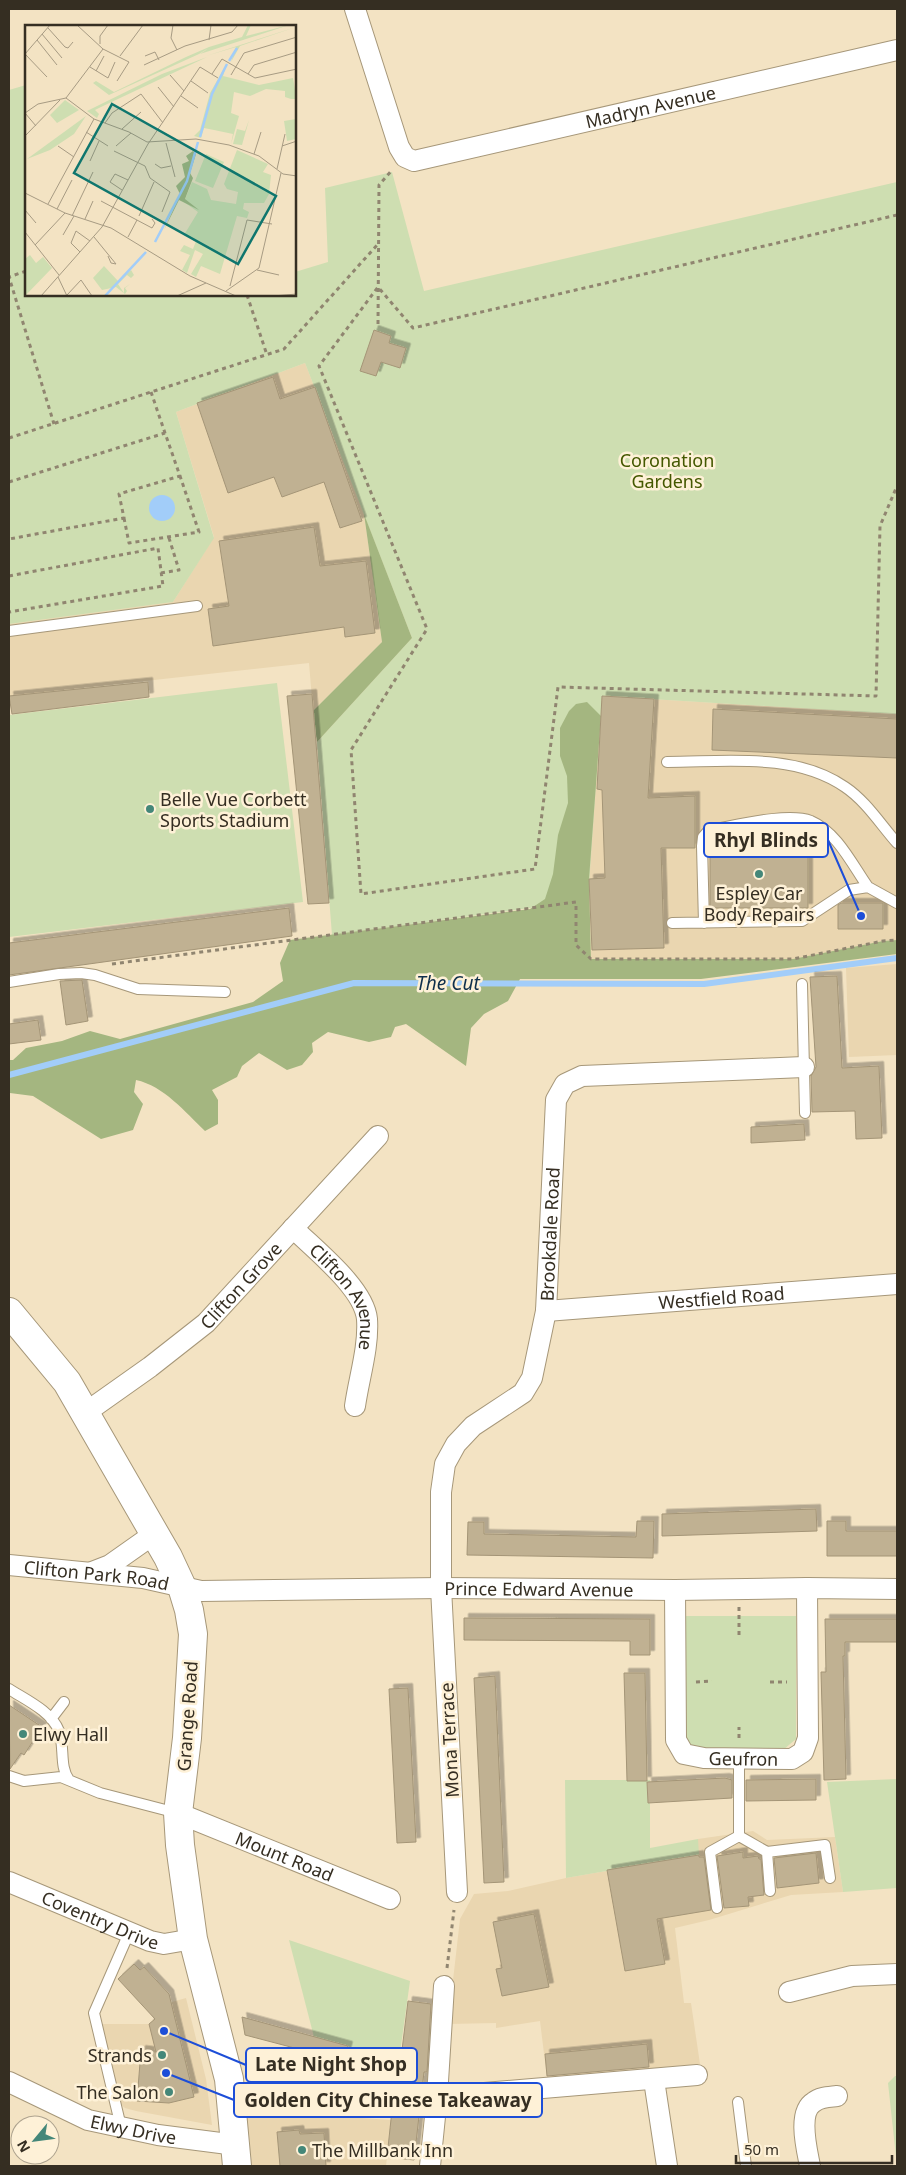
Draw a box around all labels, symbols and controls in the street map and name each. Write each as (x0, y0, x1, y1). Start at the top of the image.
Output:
inset map (25, 25, 296, 296)
street label: Madryn Avenue (583, 80, 718, 133)
park label: Coronation Gardens (620, 448, 714, 493)
place label: Belle Vue Corbett Sports Stadium (160, 787, 307, 832)
marker: Belle Vue Corbett Sports Stadium (144, 803, 156, 815)
callout: Rhyl Blinds (704, 823, 828, 857)
text: Rhyl Blinds (714, 827, 818, 853)
marker: Espley Car Body Repairs (753, 868, 765, 880)
place label: Espley Car Body Repairs (704, 881, 814, 926)
water label: The Cut (416, 970, 480, 996)
street label: Brookdale Road (534, 1167, 565, 1302)
street label: Clifton Grove (195, 1237, 287, 1334)
street label: Clifton Avenue (305, 1238, 379, 1352)
street label: Westfield Road (658, 1281, 785, 1314)
street label: Clifton Park Road (23, 1554, 171, 1595)
street label: Prince Edward Avenue (444, 1576, 634, 1602)
street label: Grange Road (171, 1660, 203, 1772)
street label: Mona Terrace (434, 1682, 464, 1798)
place label: Elwy Hall (33, 1722, 108, 1746)
marker: Elwy Hall (17, 1728, 29, 1740)
street label: Geufron (708, 1746, 778, 1771)
street label: Mount Road (232, 1826, 337, 1887)
street label: Coventry Drive (38, 1885, 161, 1955)
place label: Strands (88, 2043, 152, 2067)
callout: Late Night Shop (246, 2048, 417, 2082)
marker: Strands (156, 2049, 168, 2061)
text: Late Night Shop (255, 2051, 407, 2077)
place label: The Salon (76, 2080, 159, 2104)
callout: Golden City Chinese Takeaway (234, 2083, 542, 2117)
marker: The Salon (163, 2086, 175, 2098)
text: Golden City Chinese Takeaway (244, 2087, 532, 2113)
street label: Elwy Drive (88, 2109, 178, 2149)
north arrow (10, 2115, 60, 2165)
scale bar (736, 2132, 892, 2164)
text: N (12, 2137, 34, 2156)
place label: The Millbank Inn (312, 2138, 453, 2162)
text: 50 m (744, 2139, 779, 2159)
marker: The Millbank Inn (296, 2144, 308, 2156)

